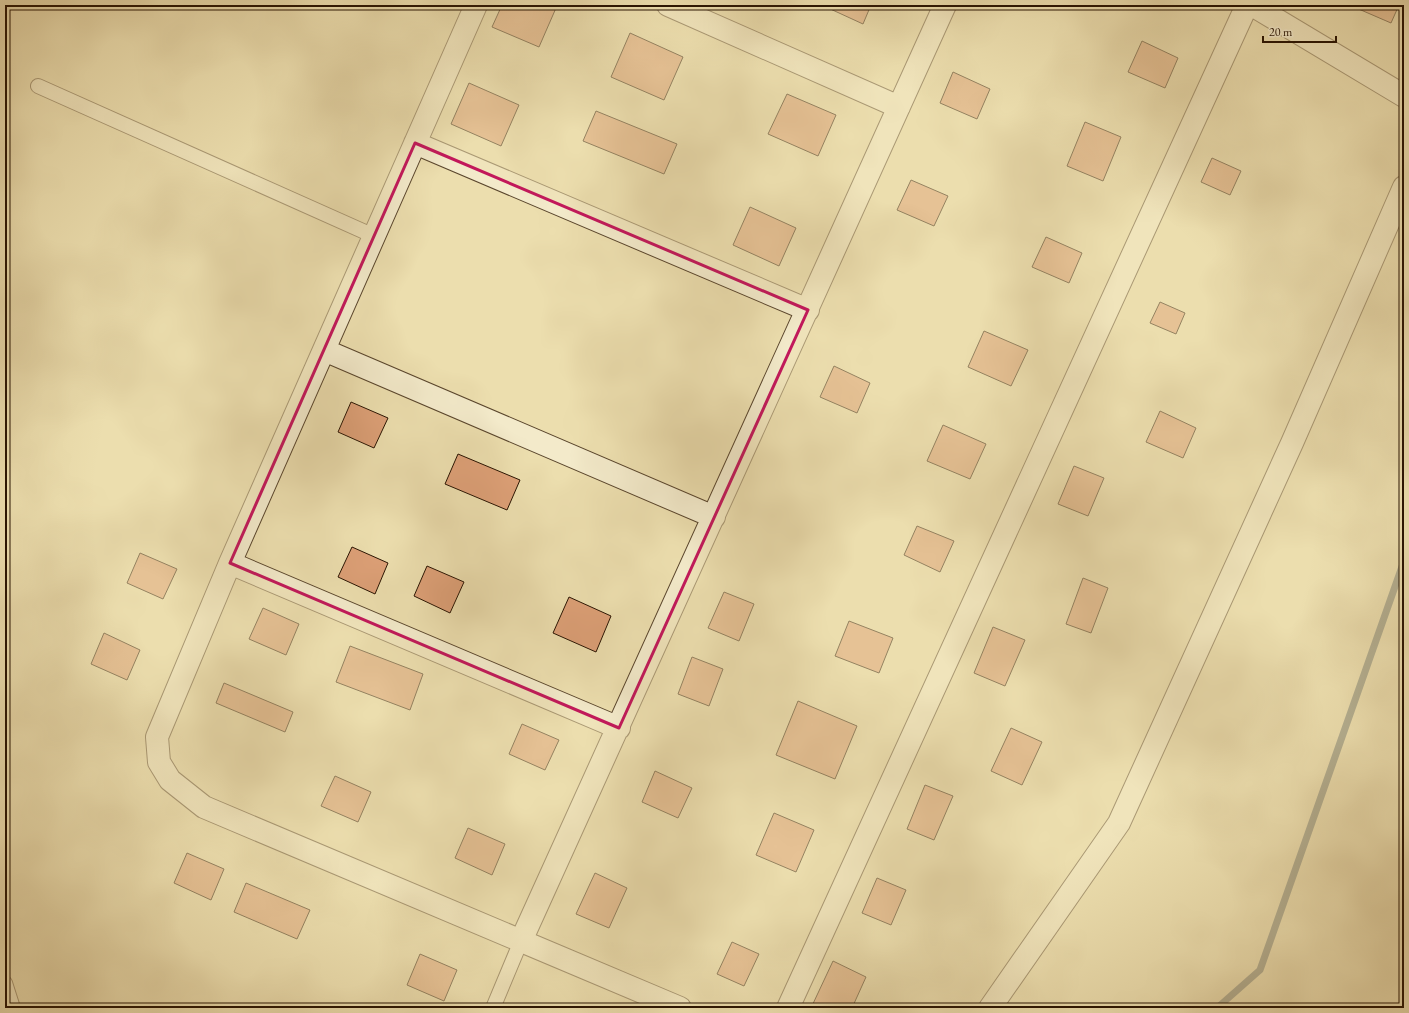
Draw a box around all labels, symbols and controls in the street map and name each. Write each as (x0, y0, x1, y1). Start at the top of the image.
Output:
scale bar (1263, 18, 1336, 44)
text: 20 m (1269, 24, 1293, 40)

